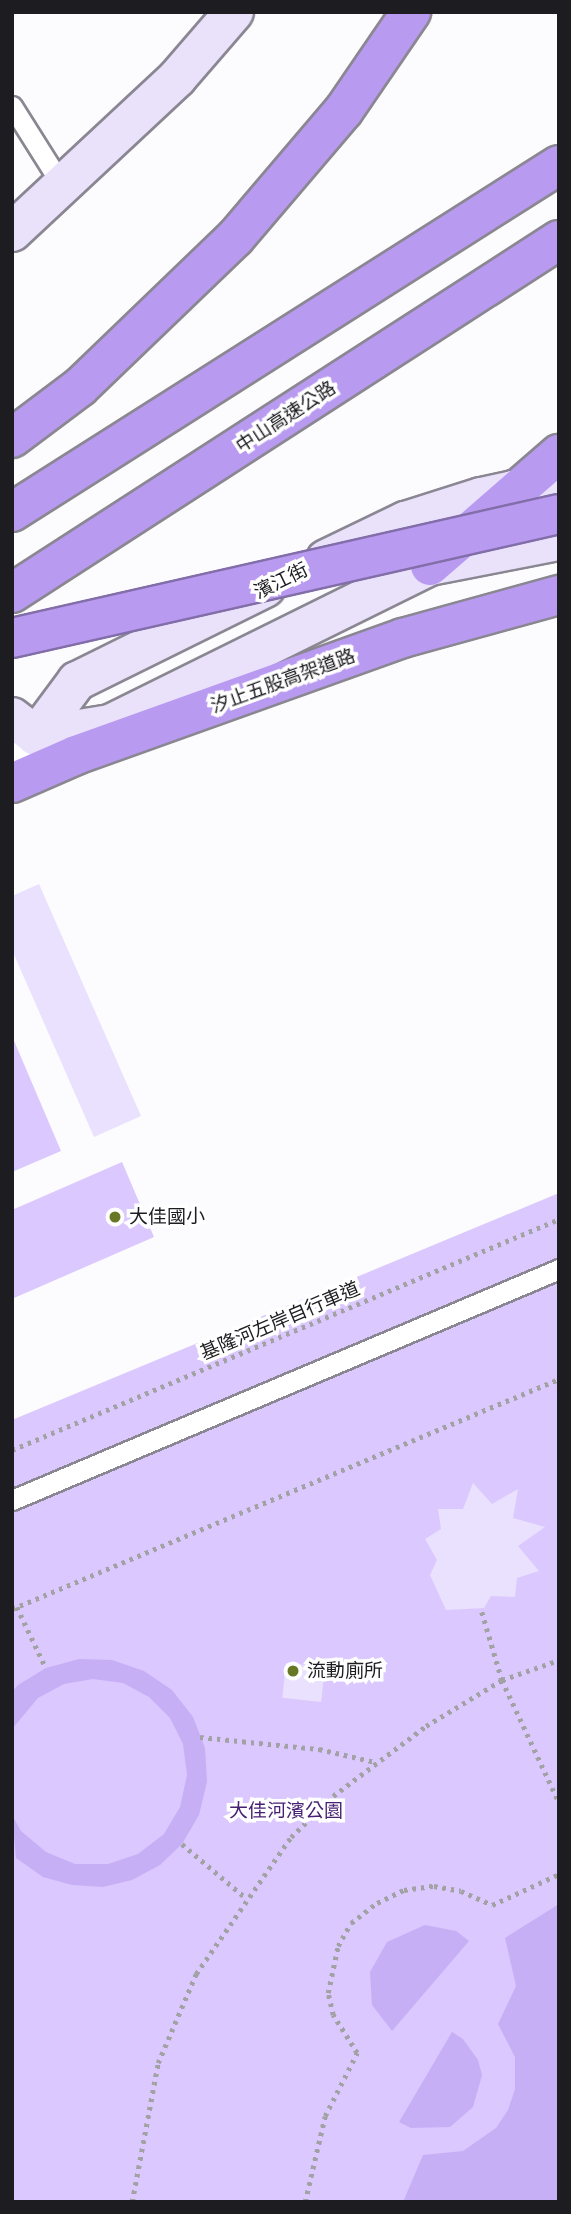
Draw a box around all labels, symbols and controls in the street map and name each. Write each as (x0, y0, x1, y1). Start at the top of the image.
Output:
street label: 中山高速公路 (232, 376, 340, 458)
street label: 濱江街 (250, 558, 312, 604)
street label: 汐止五股高架道路 (208, 644, 358, 718)
place label: 大佳國小 (129, 1206, 205, 1228)
marker: 大佳國小 (107, 1209, 123, 1225)
street label: 基隆河左岸自行車道 (197, 1277, 363, 1365)
place label: 流動廁所 (307, 1660, 383, 1682)
marker: 流動廁所 (285, 1663, 301, 1679)
park label: 大佳河濱公園 (229, 1800, 343, 1822)

